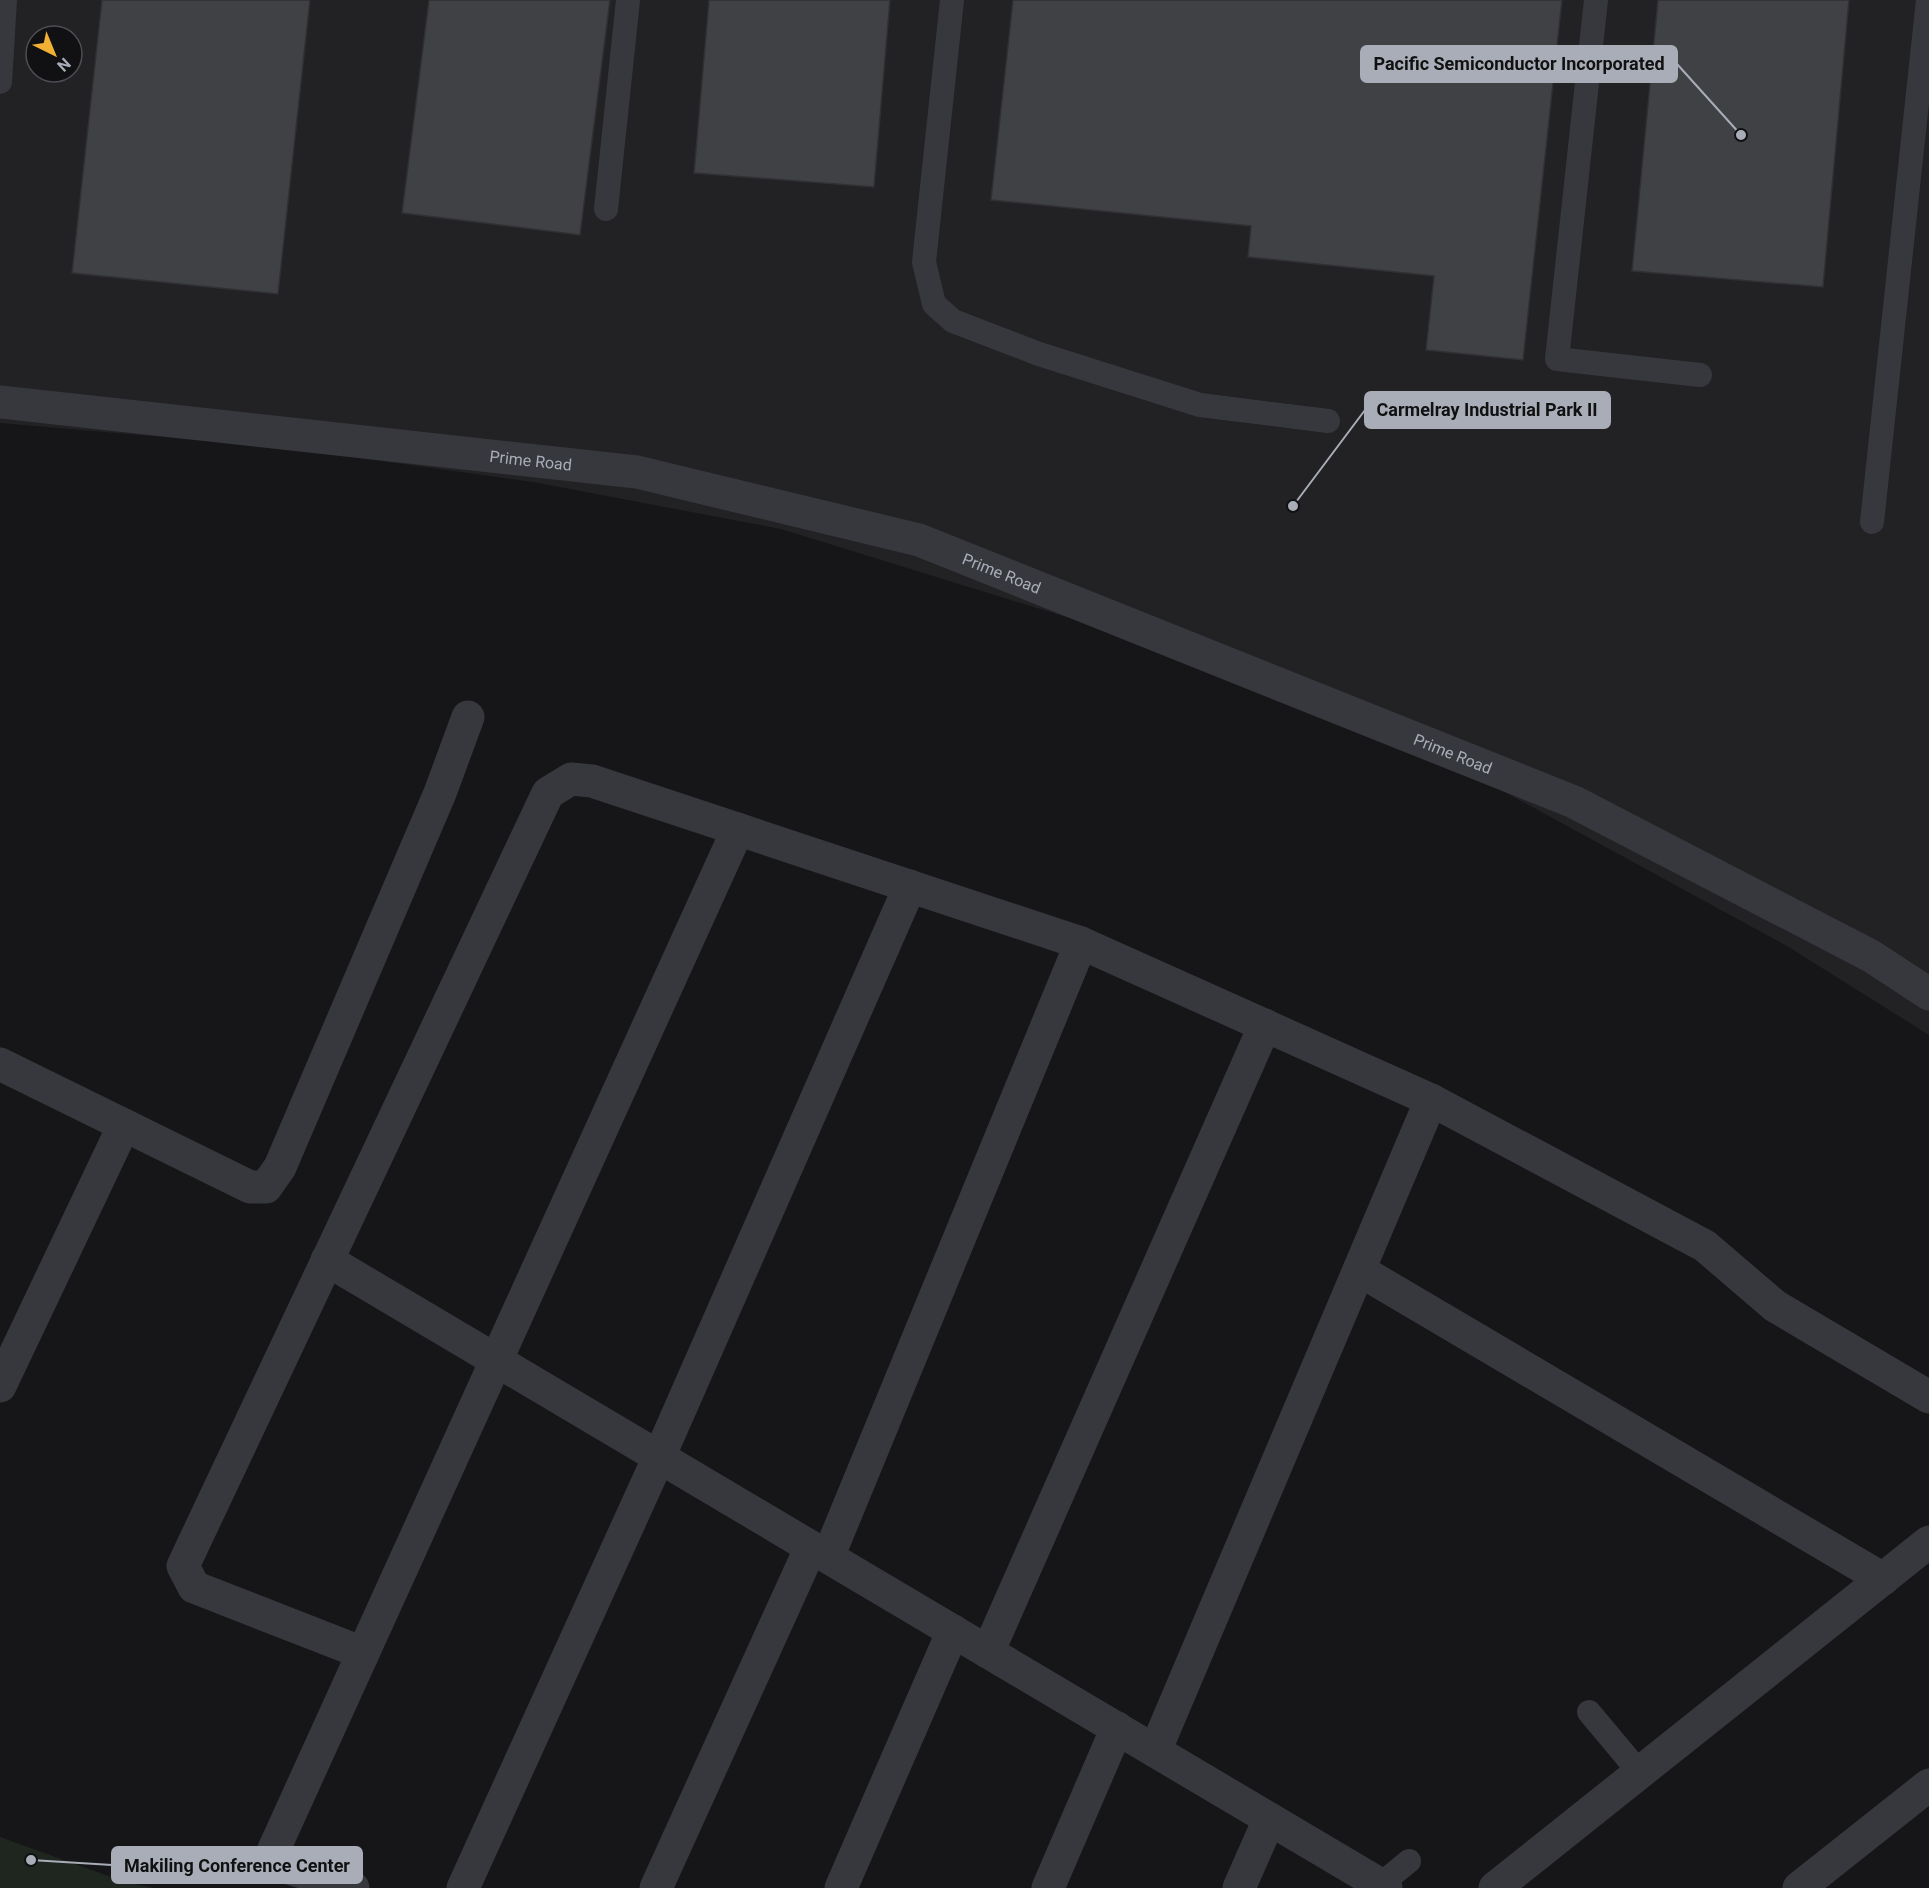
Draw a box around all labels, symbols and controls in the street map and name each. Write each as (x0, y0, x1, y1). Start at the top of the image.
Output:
north arrow (24, 24, 84, 84)
callout: Pacific Semiconductor Incorporated (1361, 46, 1677, 82)
text: Pacific Semiconductor Incorporated (1373, 53, 1665, 74)
text: N (53, 54, 74, 75)
callout: Carmelray Industrial Park II (1365, 392, 1610, 428)
text: Carmelray Industrial Park II (1377, 399, 1597, 420)
street label: Prime Road (489, 447, 573, 475)
street label: Prime Road (960, 549, 1043, 598)
street label: Prime Road (1411, 730, 1495, 778)
callout: Makiling Conference Center (112, 1847, 362, 1883)
text: Makiling Conference Center (124, 1855, 350, 1876)

